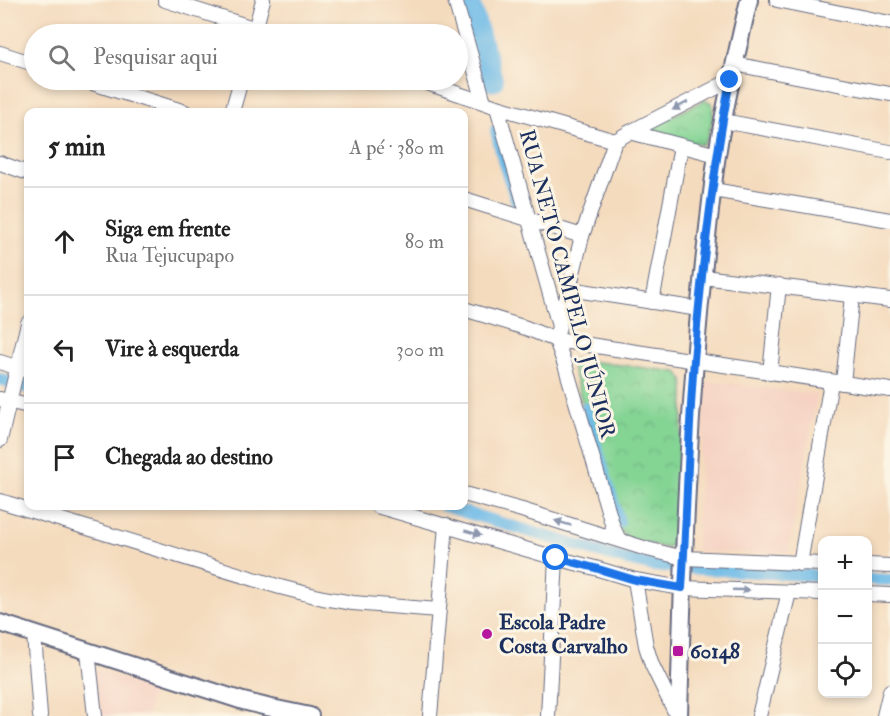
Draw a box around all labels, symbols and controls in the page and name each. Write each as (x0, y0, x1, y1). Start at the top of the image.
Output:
search box (24, 24, 468, 90)
icon: search (45, 41, 78, 74)
text: Pesquisar aqui (93, 43, 218, 71)
route end (716, 66, 742, 92)
one-way arrow (671, 100, 689, 110)
street label: RUA NETO CAMPELO JÚNIOR (513, 127, 622, 442)
text: 5 min (48, 131, 105, 163)
text: A pé · 380 m (349, 135, 444, 160)
text: Siga em frente (105, 215, 230, 243)
icon: ahead (48, 225, 81, 258)
text: 80 m (405, 229, 444, 254)
text: Rua Tejucupapo (105, 243, 234, 268)
icon: left (48, 333, 81, 366)
text: Vire à esquerda (105, 335, 239, 363)
text: 300 m (396, 337, 444, 362)
icon: arrive (48, 441, 81, 474)
text: Chegada ao destino (105, 443, 273, 471)
one-way arrow (554, 518, 572, 527)
one-way arrow (464, 529, 482, 538)
map controls (818, 536, 872, 698)
button: + (818, 536, 872, 590)
route start (542, 544, 568, 570)
one-way arrow (731, 585, 750, 595)
button: − (818, 590, 872, 644)
place label: Escola Padre Costa Carvalho (499, 609, 628, 660)
marker: Escola Padre Costa Carvalho (480, 627, 494, 641)
place label: 60148 (690, 638, 740, 665)
marker: 60148 (671, 644, 685, 658)
button: locate (818, 644, 872, 698)

